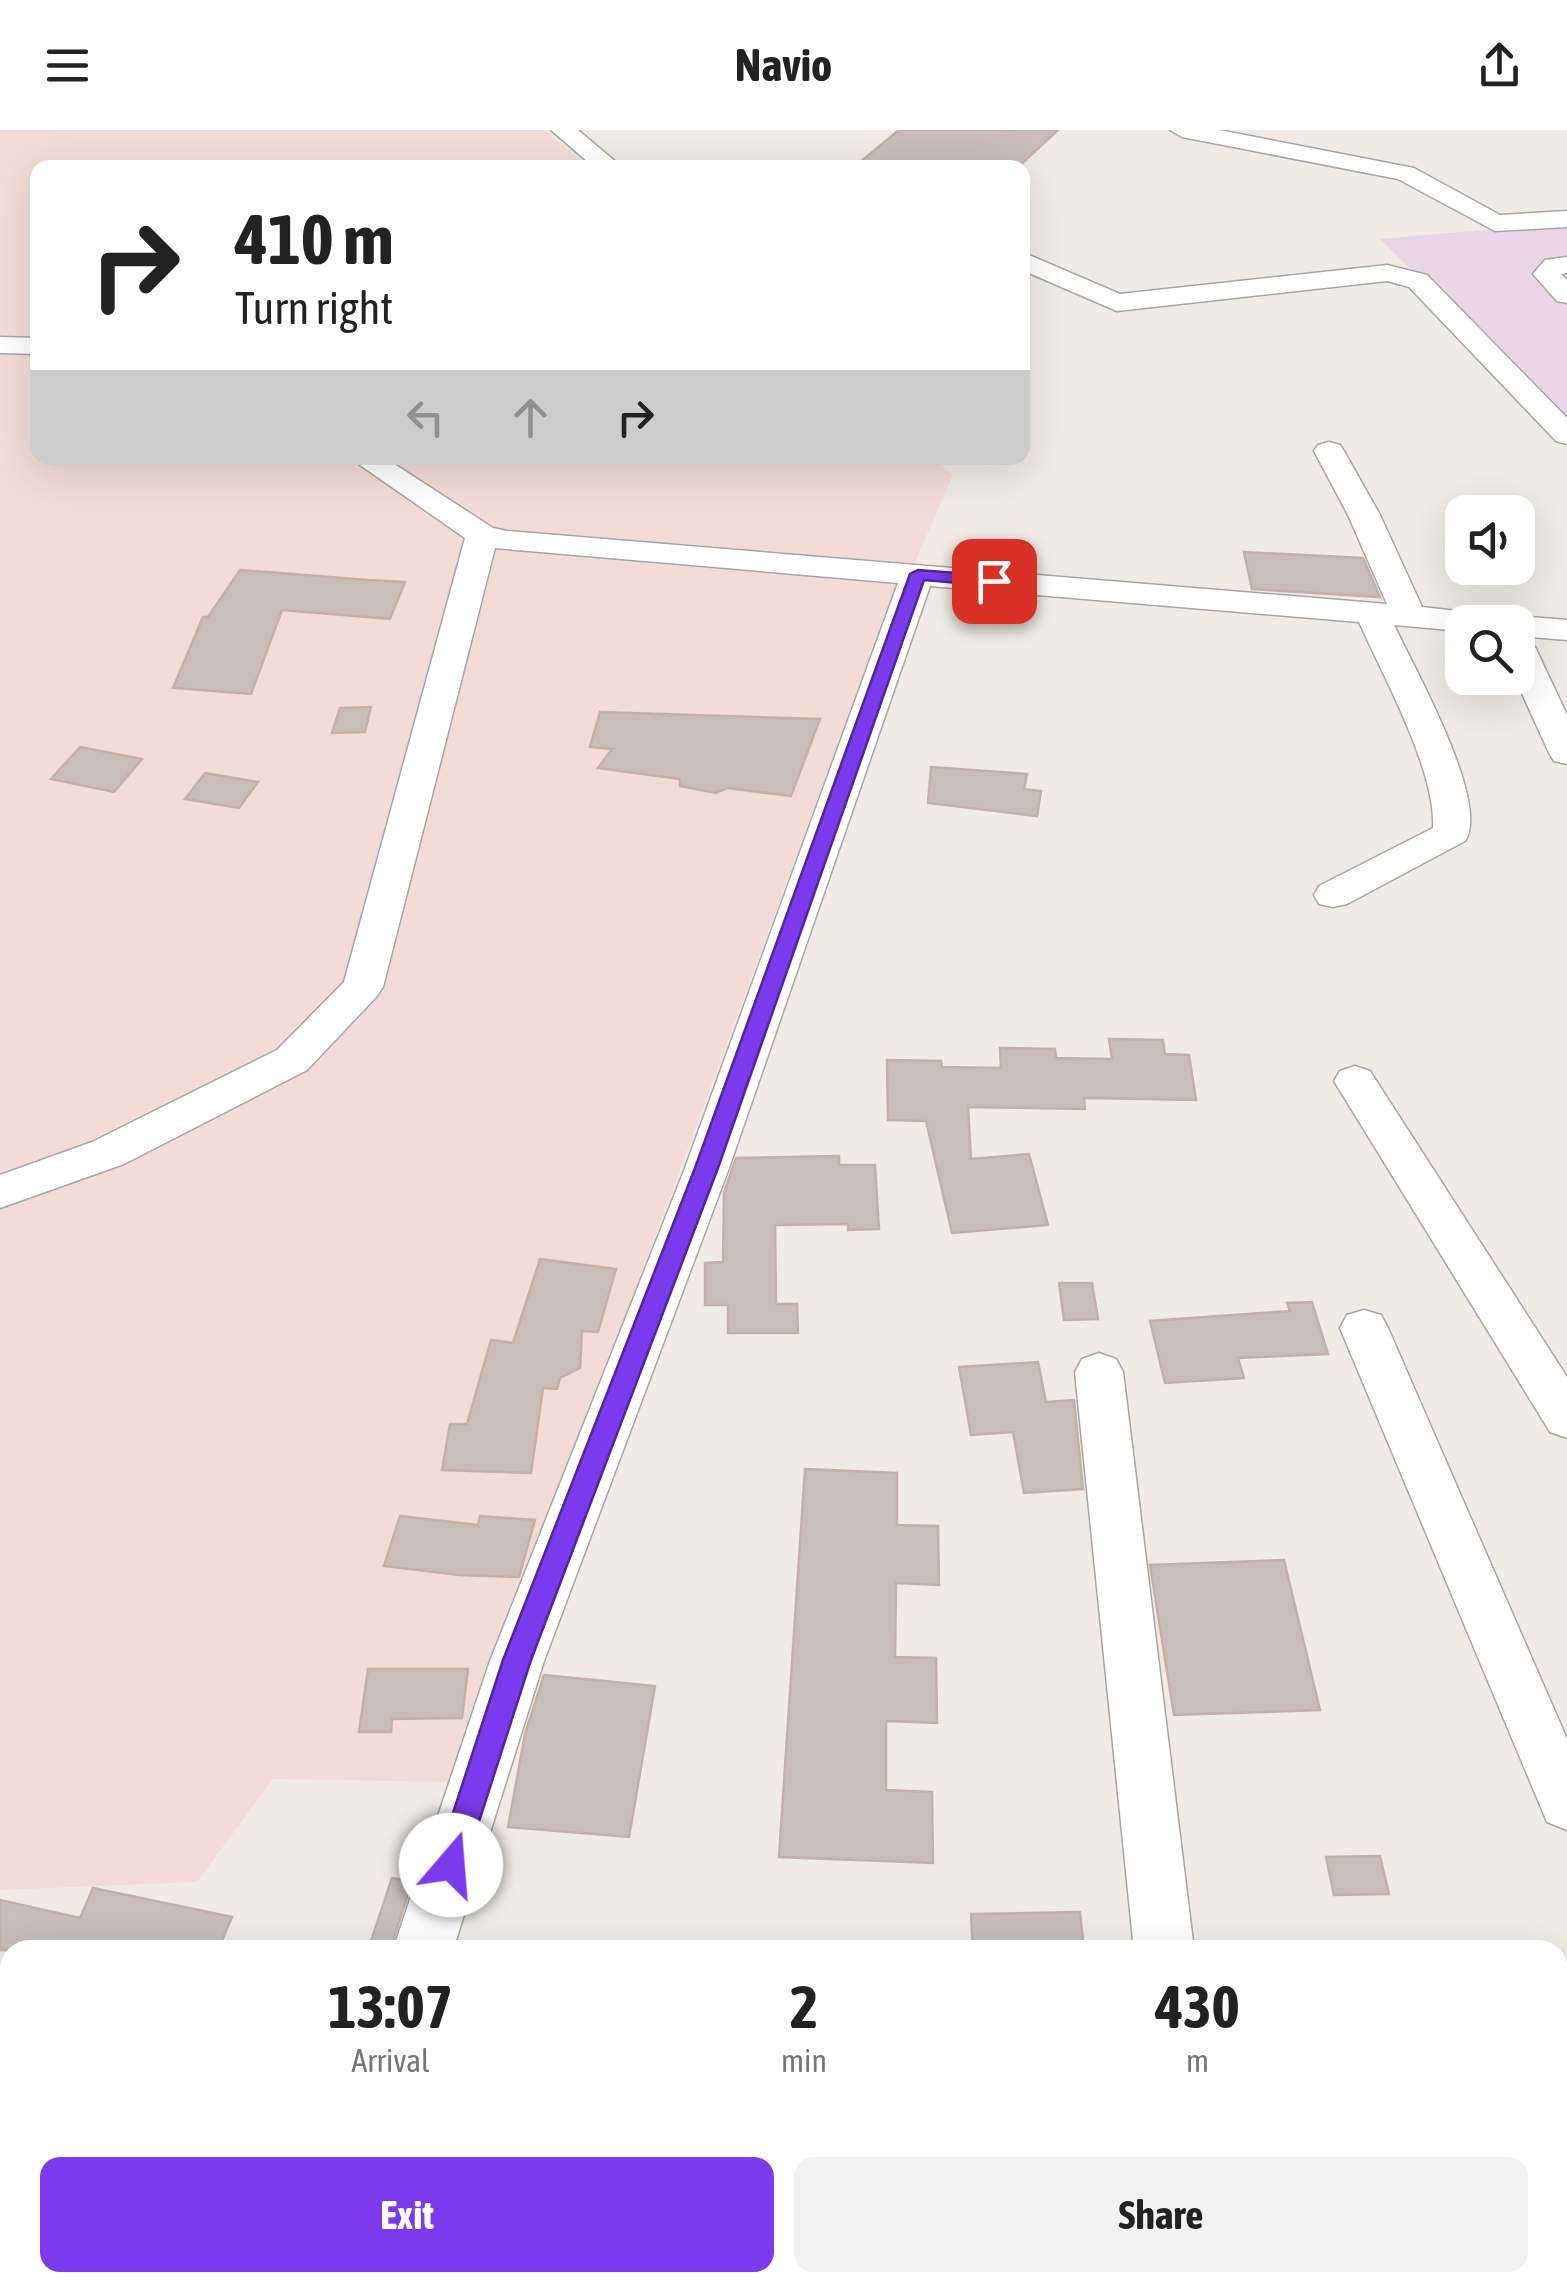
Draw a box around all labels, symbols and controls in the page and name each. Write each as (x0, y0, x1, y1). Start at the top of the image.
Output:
icon: menu (40, 38, 95, 93)
icon: share (1472, 38, 1527, 93)
text: Navio (735, 39, 832, 91)
text: 410 m (235, 199, 394, 279)
icon: right (70, 200, 200, 330)
text: Turn right (235, 282, 393, 334)
icon: left (398, 390, 453, 445)
icon: ahead (503, 390, 558, 445)
icon: right (608, 390, 663, 445)
map controls (1445, 495, 1535, 695)
button: sound (1445, 495, 1535, 585)
pin (952, 539, 1037, 624)
icon: arrive (967, 554, 1022, 609)
button: search (1445, 605, 1535, 695)
position arrow (399, 1813, 503, 1917)
text: 13:07 (328, 1972, 453, 2041)
text: 2 (790, 1972, 818, 2041)
text: 430 (1155, 1972, 1240, 2041)
text: Arrival (351, 2042, 430, 2079)
text: min (781, 2042, 827, 2079)
text: m (1186, 2042, 1209, 2079)
button: Exit (40, 2157, 774, 2272)
button: Share (794, 2157, 1528, 2272)

